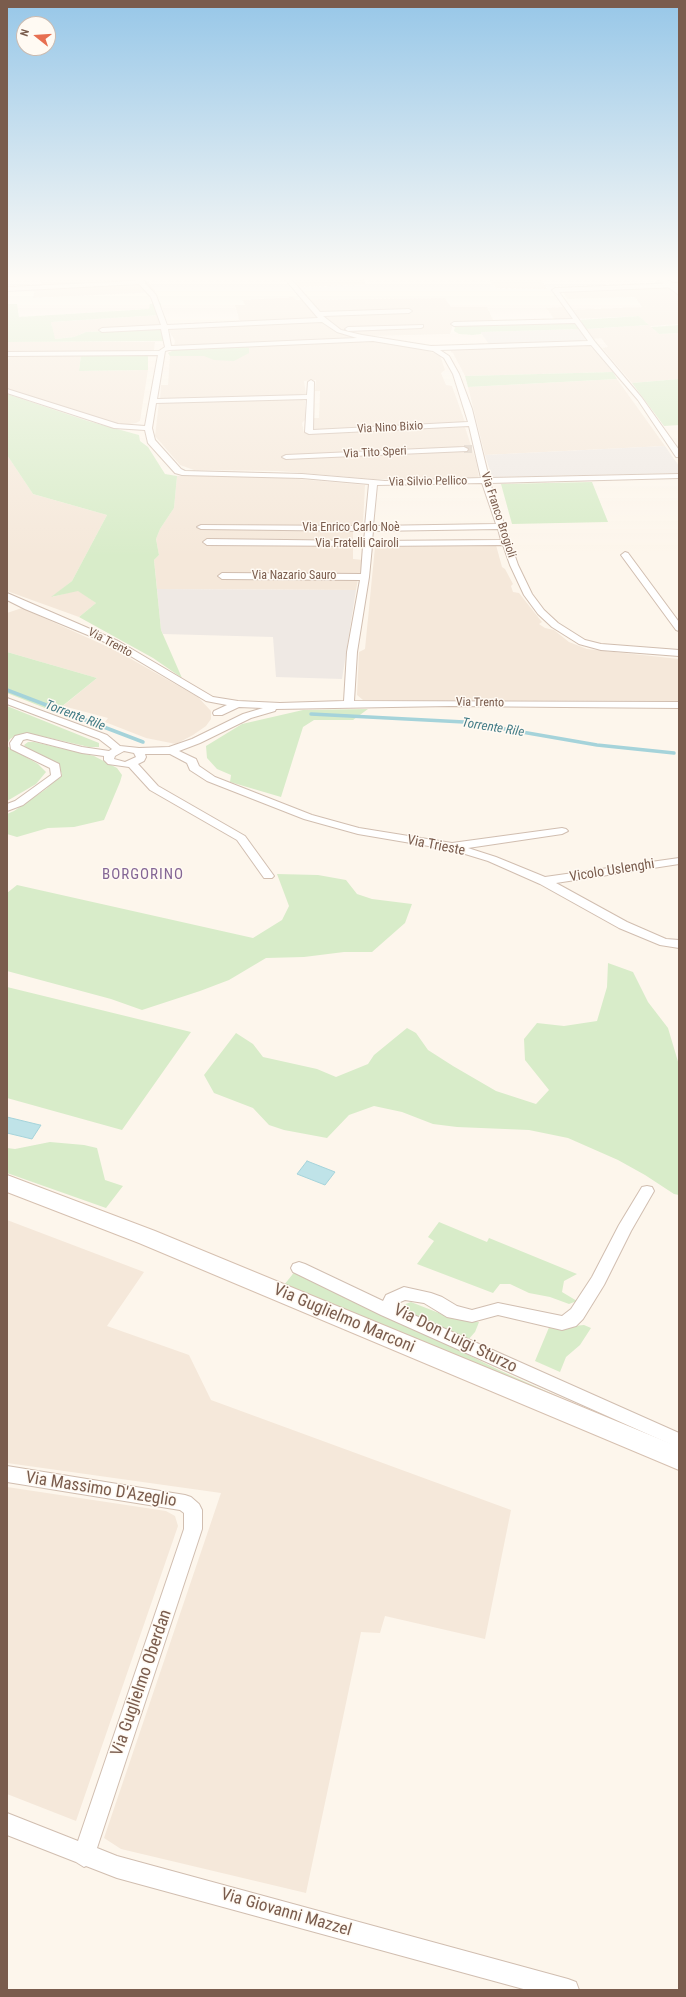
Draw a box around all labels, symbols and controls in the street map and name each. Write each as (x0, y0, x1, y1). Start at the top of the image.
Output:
north arrow (16, 16, 56, 56)
text: N (18, 28, 32, 38)
street label: Via Nino Bixio (357, 419, 423, 437)
street label: Via Tito Speri (343, 444, 407, 462)
street label: Via Franco Brogioli (477, 470, 519, 560)
street label: Via Silvio Pellico (389, 474, 467, 490)
street label: Via Enrico Carlo Noè (302, 521, 400, 535)
street label: Via Fratelli Cairoli (315, 537, 399, 551)
street label: Via Nazario Sauro (252, 569, 336, 583)
street label: Via Trento (85, 625, 135, 661)
street label: Via Trento (456, 695, 504, 711)
water label: Torrente Rile (43, 697, 107, 735)
water label: Torrente Rile (461, 715, 525, 741)
street label: Via Trieste (405, 832, 467, 860)
street label: Vicolo Uslenghi (568, 856, 656, 886)
district label: BORGORINO (102, 866, 184, 884)
street label: Via Guglielmo Marconi (270, 1280, 418, 1358)
street label: Via Don Luigi Sturzo (390, 1300, 520, 1378)
street label: Via Massimo D'Azeglio (24, 1468, 178, 1512)
street label: Via Guglielmo Oberdan (107, 1607, 177, 1759)
street label: Via Giovanni Mazzel (218, 1885, 354, 1941)

